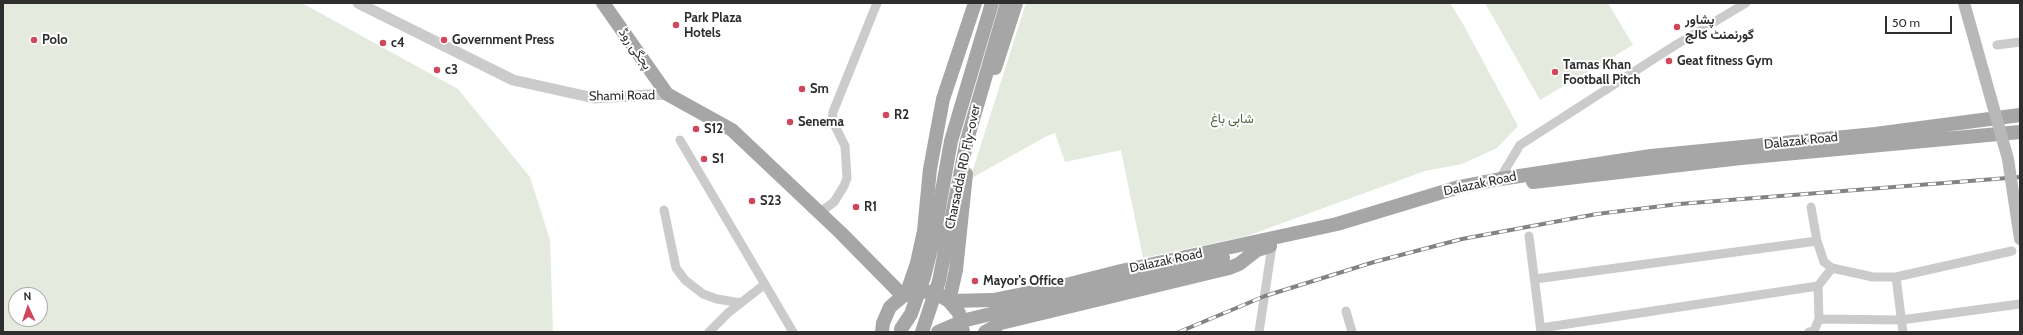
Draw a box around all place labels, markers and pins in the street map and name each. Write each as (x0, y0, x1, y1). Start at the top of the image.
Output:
place label: Park Plaza Hotels (684, 10, 742, 41)
place label: پشاور گورنمنٹ کالج (1685, 12, 1754, 43)
marker: Park Plaza Hotels (671, 20, 681, 30)
marker: پشاور گورنمنٹ کالج (1672, 22, 1682, 32)
place label: Polo (42, 32, 68, 48)
place label: Government Press (452, 32, 554, 48)
marker: Polo (29, 35, 39, 45)
place label: c4 (391, 35, 405, 51)
marker: Government Press (439, 35, 449, 45)
marker: c4 (378, 38, 388, 48)
place label: Geat fitness Gym (1677, 53, 1773, 69)
marker: Geat fitness Gym (1664, 56, 1674, 66)
place label: Tamas Khan Football Pitch (1563, 57, 1641, 88)
place label: c3 (445, 62, 458, 78)
marker: c3 (432, 65, 442, 75)
marker: Tamas Khan Football Pitch (1550, 67, 1560, 77)
place label: Sm (810, 81, 829, 97)
marker: Sm (797, 84, 807, 94)
place label: R2 (894, 107, 909, 123)
marker: R2 (881, 110, 891, 120)
place label: Senema (798, 114, 844, 130)
marker: Senema (785, 117, 795, 127)
place label: S12 (704, 121, 723, 137)
marker: S12 (691, 124, 701, 134)
place label: S1 (712, 151, 724, 167)
marker: S1 (699, 154, 709, 164)
place label: S23 (760, 193, 781, 209)
marker: S23 (747, 196, 757, 206)
place label: R1 (864, 199, 877, 215)
marker: R1 (851, 202, 861, 212)
place label: Mayor's Office (983, 273, 1064, 289)
marker: Mayor's Office (970, 276, 980, 286)

